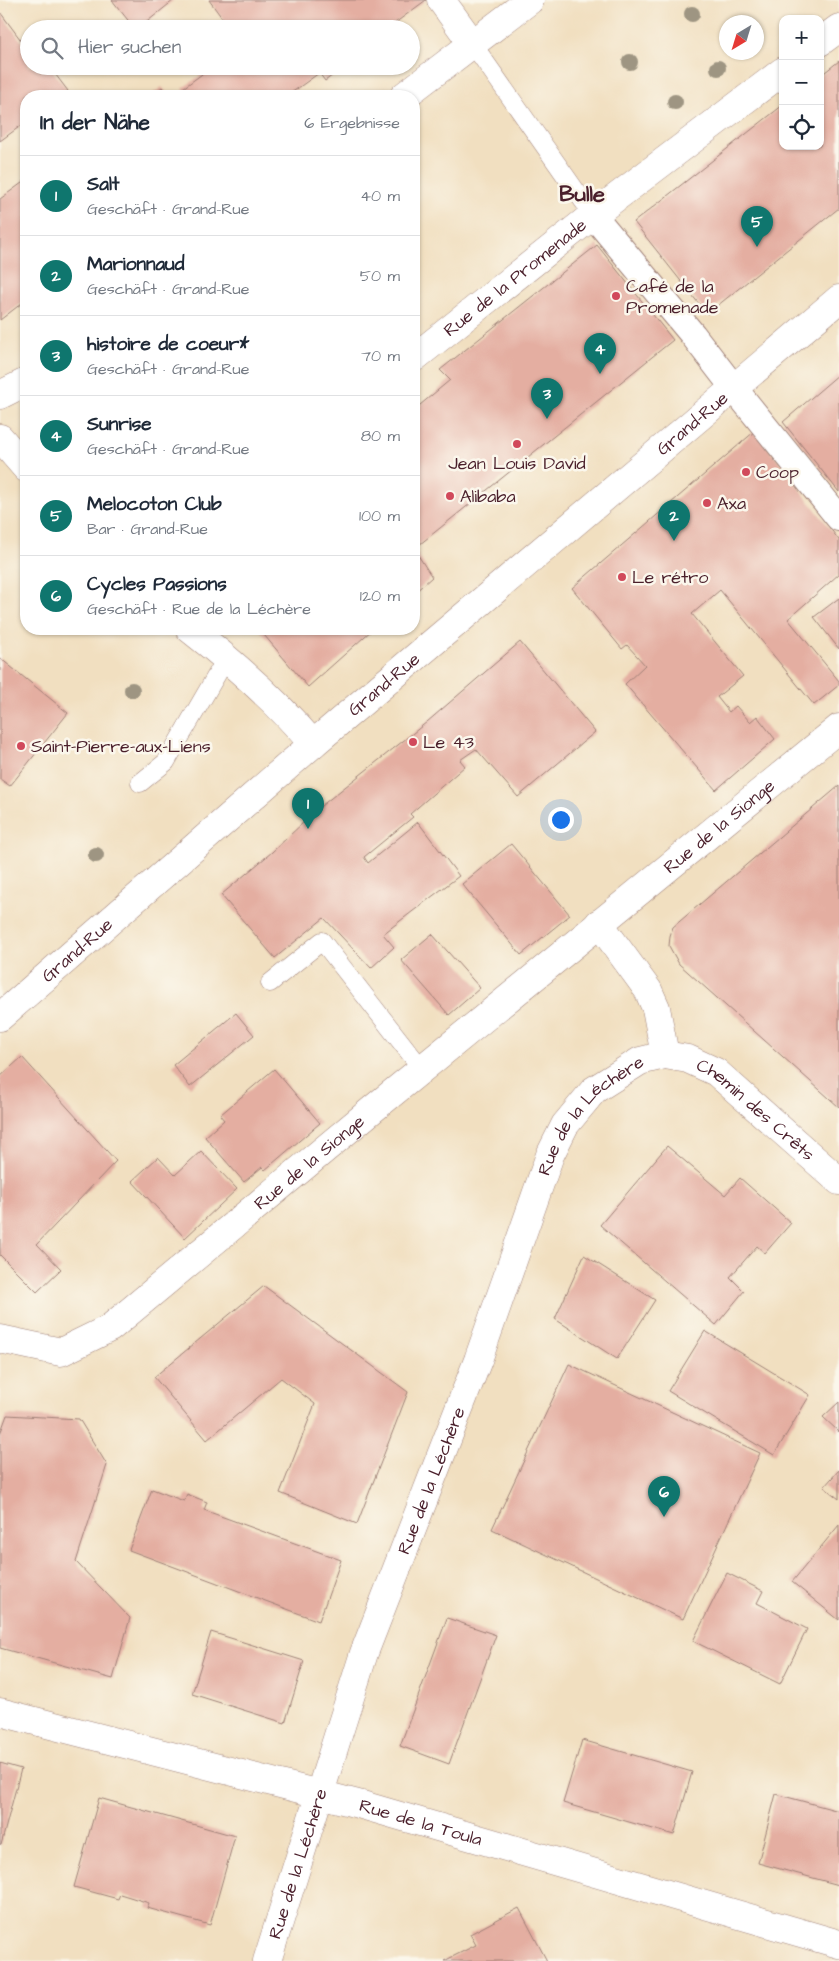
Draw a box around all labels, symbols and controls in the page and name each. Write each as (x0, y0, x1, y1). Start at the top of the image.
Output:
north arrow (719, 15, 764, 60)
map controls (779, 15, 824, 150)
button: + (779, 15, 824, 60)
search box (20, 20, 420, 75)
icon: search (38, 34, 66, 62)
text: Hier suchen (78, 34, 181, 61)
button: − (779, 60, 824, 105)
button: locate (779, 105, 824, 150)
text: In der Nähe (40, 108, 150, 137)
text: 6 Ergebnisse (304, 112, 400, 134)
text: Salt (87, 171, 120, 198)
district label: Bulle (559, 179, 605, 210)
text: 1 (55, 185, 57, 207)
text: 40 m (360, 185, 400, 207)
text: Geschäft · Grand-Rue (87, 198, 249, 220)
pin: 5 (741, 206, 773, 247)
street label: Rue de la Promenade (438, 212, 592, 342)
text: Marionnaud (87, 251, 185, 278)
text: 2 (51, 265, 61, 287)
text: 50 m (360, 265, 400, 287)
place label: Café de la Promenade (626, 274, 719, 320)
text: Geschäft · Grand-Rue (87, 278, 249, 300)
marker: Café de la Promenade (610, 290, 622, 302)
text: histoire de coeur* (87, 331, 249, 358)
pin: 4 (584, 333, 616, 374)
text: 3 (52, 345, 60, 367)
text: 70 m (361, 345, 400, 367)
text: Geschäft · Grand-Rue (87, 358, 249, 380)
pin: 3 (531, 378, 563, 419)
street label: Grand-Rue (651, 385, 734, 461)
text: Sunrise (87, 411, 152, 438)
text: 4 (51, 425, 61, 447)
text: 80 m (361, 425, 400, 447)
text: Geschäft · Grand-Rue (87, 438, 249, 460)
marker: Jean Louis David (511, 438, 523, 450)
place label: Jean Louis David (448, 451, 586, 476)
place label: Coop (756, 460, 799, 485)
marker: Coop (740, 466, 752, 478)
place label: Alibaba (460, 484, 516, 509)
marker: Alibaba (444, 490, 456, 502)
text: Melocoton Club (87, 491, 222, 518)
place label: Axa (717, 491, 746, 516)
marker: Axa (701, 497, 713, 509)
pin: 2 (658, 500, 690, 541)
text: 5 (50, 505, 62, 527)
text: 100 m (359, 505, 400, 527)
text: Bar · Grand-Rue (87, 518, 208, 540)
place label: Le rétro (632, 565, 708, 590)
text: Cycles Passions (87, 571, 227, 598)
marker: Le rétro (616, 571, 628, 583)
text: 6 (51, 585, 61, 607)
text: 120 m (360, 585, 400, 607)
text: Geschäft · Rue de la Léchère (87, 598, 311, 620)
street label: Grand-Rue (342, 646, 425, 722)
place label: Le 43 (423, 730, 474, 755)
place label: Saint-Pierre-aux-Liens (31, 734, 211, 759)
marker: Le 43 (407, 736, 419, 748)
marker: Saint-Pierre-aux-Liens (15, 740, 27, 752)
street label: Rue de la Sionge (658, 773, 780, 879)
pin: 1 (292, 788, 324, 829)
your location (548, 807, 574, 833)
street label: Grand-Rue (36, 912, 118, 988)
street label: Rue de la Léchère (531, 1049, 649, 1179)
street label: Chemin des Crêts (693, 1052, 820, 1166)
street label: Rue de la Sionge (248, 1109, 370, 1216)
street label: Rue de la Léchère (391, 1403, 471, 1558)
pin: 6 (648, 1476, 680, 1517)
street label: Rue de la Léchère (262, 1785, 333, 1942)
street label: Rue de la Toula (356, 1792, 485, 1852)

